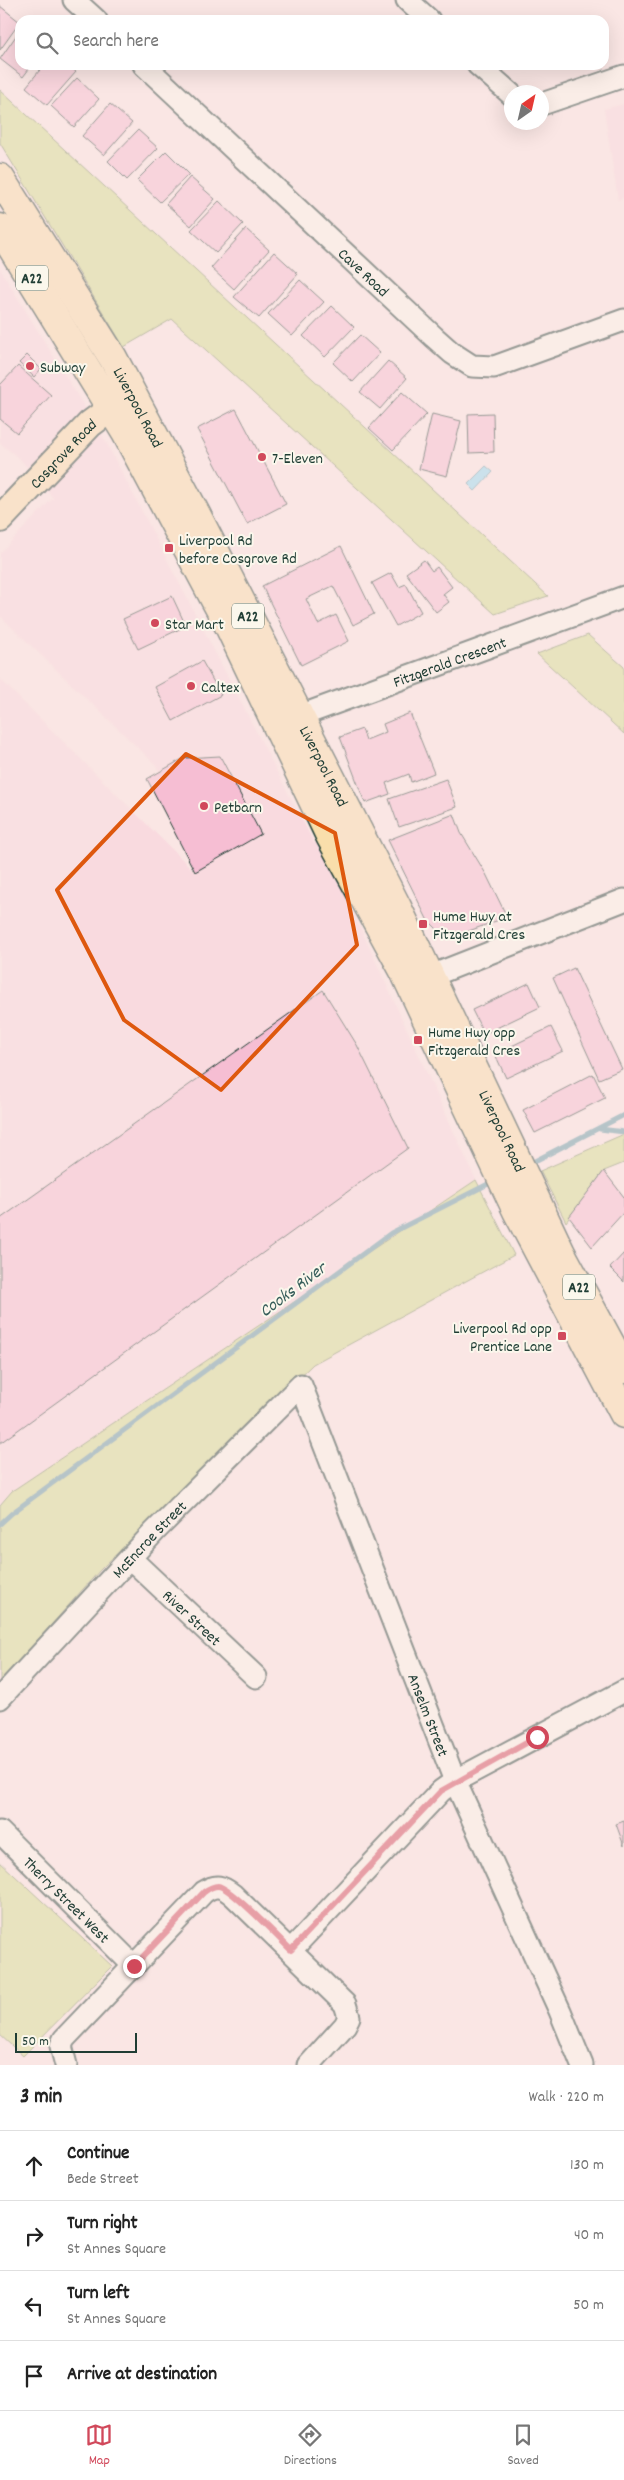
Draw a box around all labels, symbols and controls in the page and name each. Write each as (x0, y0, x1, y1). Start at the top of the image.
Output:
search box (15, 15, 609, 70)
icon: search (33, 29, 61, 57)
text: Search here (73, 29, 159, 56)
north arrow (504, 85, 549, 130)
street label: Cave Road (332, 244, 393, 303)
road number: A22 (16, 266, 48, 290)
place label: Subway (40, 357, 86, 380)
marker: Subway (24, 360, 36, 372)
street label: Liverpool Road (106, 364, 168, 453)
street label: Cosgrove Road (25, 414, 102, 495)
place label: 7-Eleven (272, 448, 323, 471)
marker: 7-Eleven (256, 451, 268, 463)
place label: Liverpool Rd before Cosgrove Rd (179, 530, 297, 571)
marker: Liverpool Rd before Cosgrove Rd (163, 542, 175, 554)
road number: A22 (232, 604, 264, 628)
place label: Star Mart (165, 614, 224, 637)
marker: Star Mart (149, 617, 161, 629)
street label: Fitzgerald Crescent (390, 632, 510, 695)
place label: Caltex (201, 677, 239, 700)
marker: Caltex (185, 680, 197, 692)
street label: Liverpool Road (292, 722, 353, 811)
place label: Petbarn (214, 797, 262, 820)
marker: Petbarn (198, 800, 210, 812)
place label: Hume Hwy at Fitzgerald Cres (433, 906, 525, 947)
marker: Hume Hwy at Fitzgerald Cres (417, 918, 429, 930)
place label: Hume Hwy opp Fitzgerald Cres (428, 1022, 520, 1063)
marker: Hume Hwy opp Fitzgerald Cres (412, 1034, 424, 1046)
street label: Liverpool Road (471, 1087, 530, 1176)
water label: Cooks River (255, 1256, 334, 1324)
road number: A22 (563, 1274, 595, 1300)
place label: Liverpool Rd opp Prentice Lane (453, 1318, 552, 1359)
marker: Liverpool Rd opp Prentice Lane (556, 1330, 568, 1342)
street label: McEncroe Street (108, 1496, 193, 1584)
street label: River Street (156, 1585, 225, 1652)
street label: Anselm Street (400, 1671, 453, 1760)
route start (526, 1726, 549, 1749)
street label: Therry Street West (17, 1852, 114, 1950)
route end (123, 1955, 146, 1978)
scale bar (15, 2030, 138, 2053)
text: 50 m (22, 2032, 49, 2052)
text: 3 min (20, 2083, 62, 2113)
text: Walk · 220 m (529, 2086, 604, 2109)
text: Continue (67, 2141, 129, 2168)
icon: ahead (20, 2152, 48, 2180)
text: 130 m (570, 2154, 604, 2177)
text: Bede Street (67, 2168, 139, 2191)
text: Turn right (67, 2211, 138, 2238)
icon: right (20, 2222, 48, 2250)
text: 40 m (574, 2224, 604, 2247)
text: St Annes Square (67, 2238, 166, 2261)
text: Turn left (67, 2281, 130, 2308)
icon: left (20, 2292, 48, 2320)
text: 50 m (573, 2294, 604, 2317)
text: St Annes Square (67, 2308, 166, 2331)
icon: arrive (20, 2362, 48, 2390)
text: Arrive at destination (67, 2362, 217, 2389)
tab: Map (85, 2421, 113, 2471)
tab: Directions (284, 2421, 337, 2471)
tab: Saved (507, 2421, 539, 2471)

